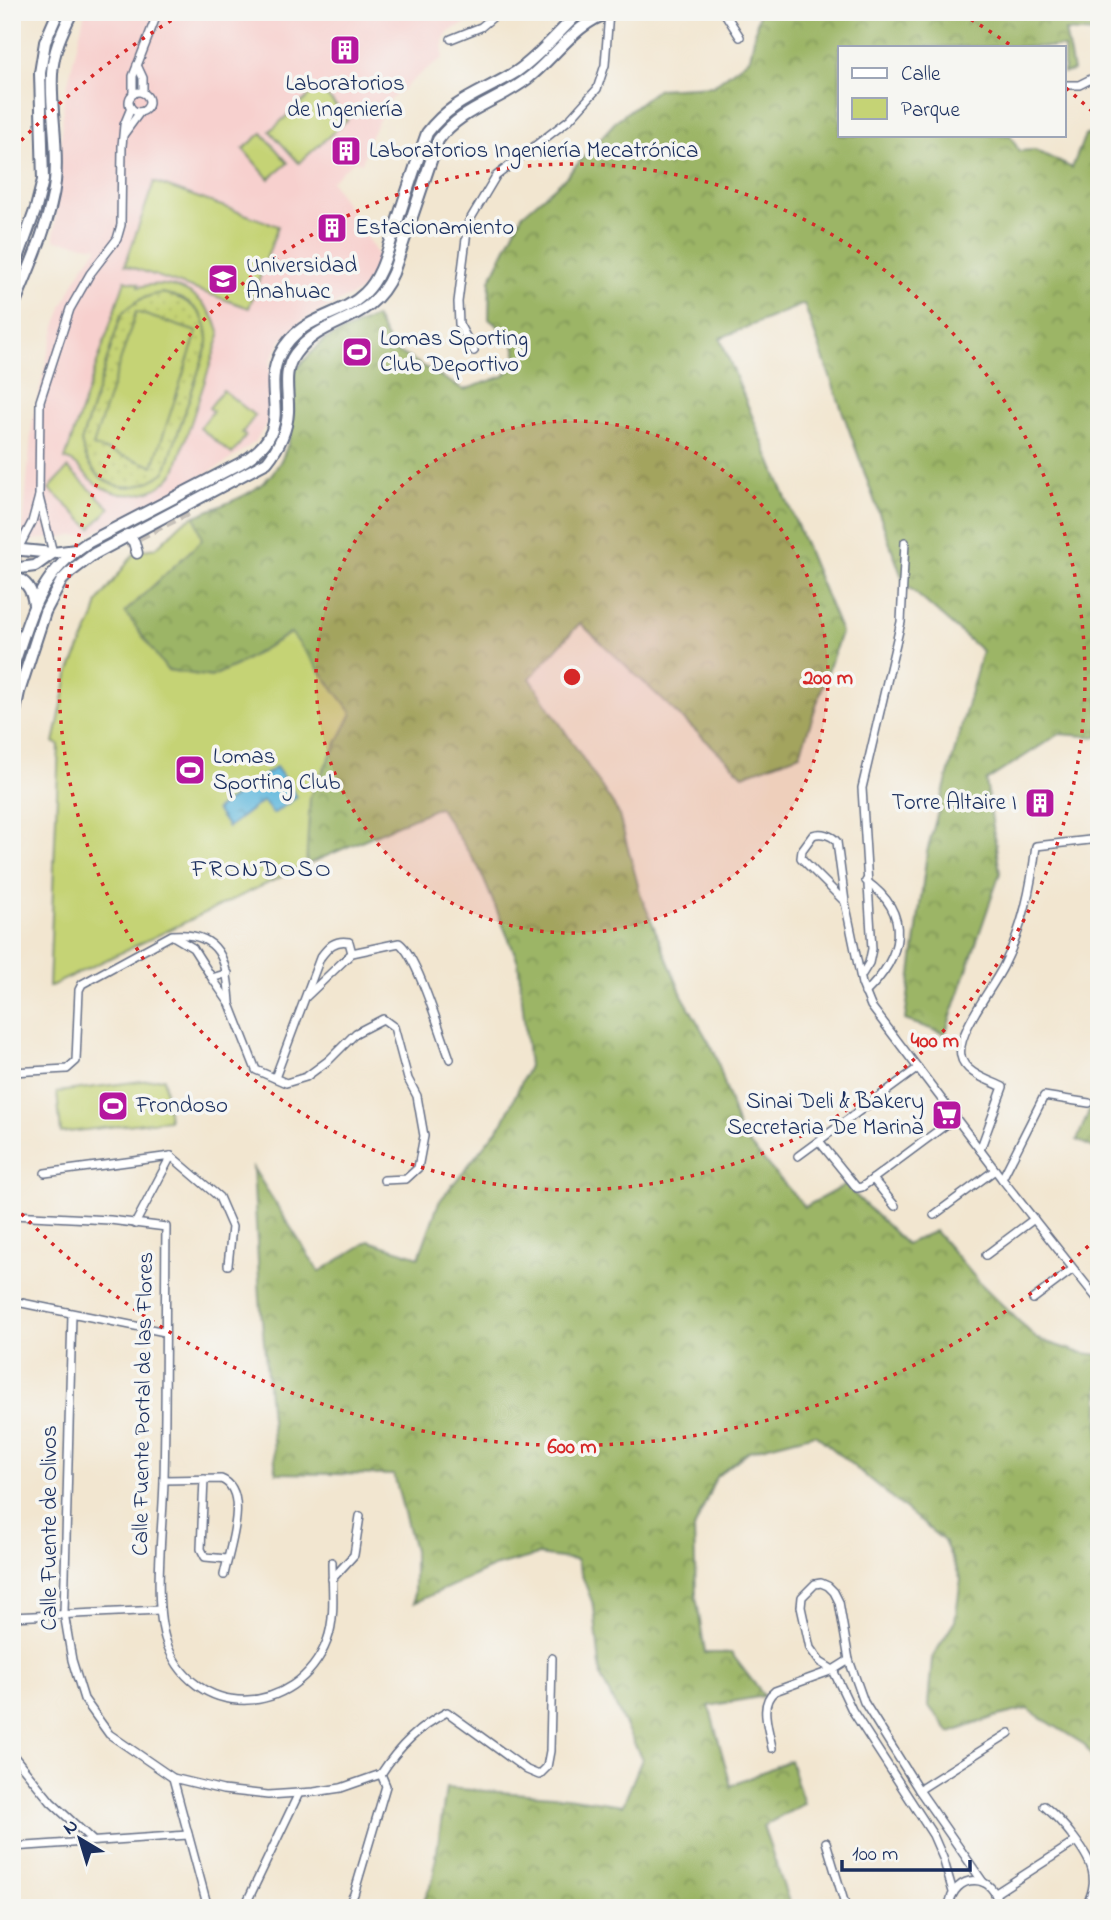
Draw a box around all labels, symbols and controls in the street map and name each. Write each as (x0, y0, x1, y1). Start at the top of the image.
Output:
building icon: Laboratorios de Ingeniería (328, 33, 362, 67)
legend (838, 46, 1066, 136)
text: Calle (901, 60, 941, 90)
place label: Laboratorios de Ingeniería (285, 68, 405, 128)
text: Parque (901, 96, 960, 126)
building icon: Laboratorios Ingeniería Mecatrónica (329, 134, 363, 168)
place label: Laboratorios Ingeniería Mecatrónica (369, 135, 698, 169)
building icon: Estacionamiento (315, 211, 349, 245)
place label: Estacionamiento (355, 212, 514, 245)
place label: Universidad Anahuac (246, 250, 357, 309)
school or university icon: Universidad Anahuac (206, 262, 240, 296)
place label: Lomas Sporting Club Deportivo (380, 323, 528, 382)
sports icon: Lomas Sporting Club Deportivo (340, 335, 374, 369)
text: 200 m (802, 664, 853, 694)
centre of rings (560, 665, 584, 689)
place label: Lomas Sporting Club (213, 741, 340, 801)
sports icon: Lomas Sporting Club (173, 753, 207, 787)
building icon: Torre Altaire I (1023, 786, 1057, 820)
place label: Torre Altaire I (892, 787, 1017, 820)
district label: FRONDOSO (190, 853, 333, 888)
text: 400 m (911, 1027, 959, 1057)
place label: Sinai Deli & Bakery Secretaria De Marina (727, 1086, 924, 1145)
sports icon: Frondoso (96, 1089, 130, 1123)
place label: Frondoso (135, 1090, 228, 1123)
supermarket icon: Sinai Deli & Bakery Secretaria De Marina (930, 1098, 964, 1132)
street label: Calle Fuente Portal de las Flores (125, 1252, 163, 1556)
street label: Calle Fuente de Olivos (34, 1425, 67, 1631)
text: 600 m (548, 1433, 596, 1463)
north arrow (46, 1804, 116, 1874)
text: N (58, 1813, 85, 1842)
scale bar (842, 1829, 969, 1873)
text: 100 m (852, 1840, 898, 1870)

